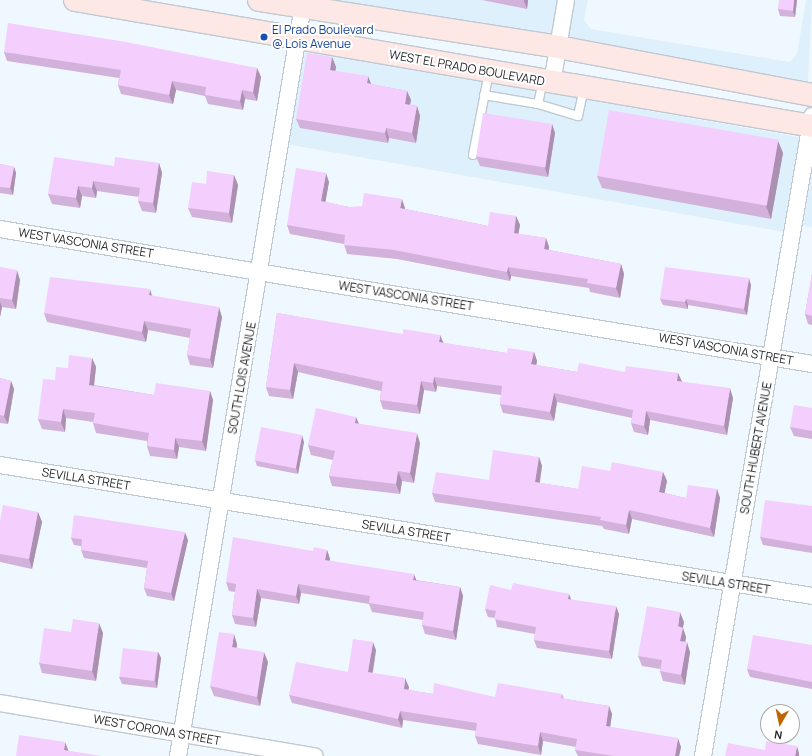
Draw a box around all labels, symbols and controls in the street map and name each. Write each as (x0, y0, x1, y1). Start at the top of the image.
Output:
place label: El Prado Boulevard @ Lois Avenue (272, 23, 374, 51)
marker: El Prado Boulevard @ Lois Avenue (259, 32, 269, 42)
street label: WEST EL PRADO BOULEVARD (388, 47, 546, 89)
street label: WEST VASCONIA STREET (17, 225, 155, 261)
street label: WEST VASCONIA STREET (337, 278, 475, 314)
street label: SOUTH LOIS AVENUE (225, 321, 259, 435)
street label: WEST VASCONIA STREET (657, 330, 795, 368)
street label: SOUTH HUBERT AVENUE (737, 380, 775, 516)
street label: SEVILLA STREET (41, 465, 131, 493)
street label: SEVILLA STREET (361, 517, 451, 545)
street label: SEVILLA STREET (681, 569, 771, 597)
north arrow (760, 704, 800, 744)
street label: WEST CORONA STREET (92, 712, 222, 748)
text: N (773, 727, 783, 743)

